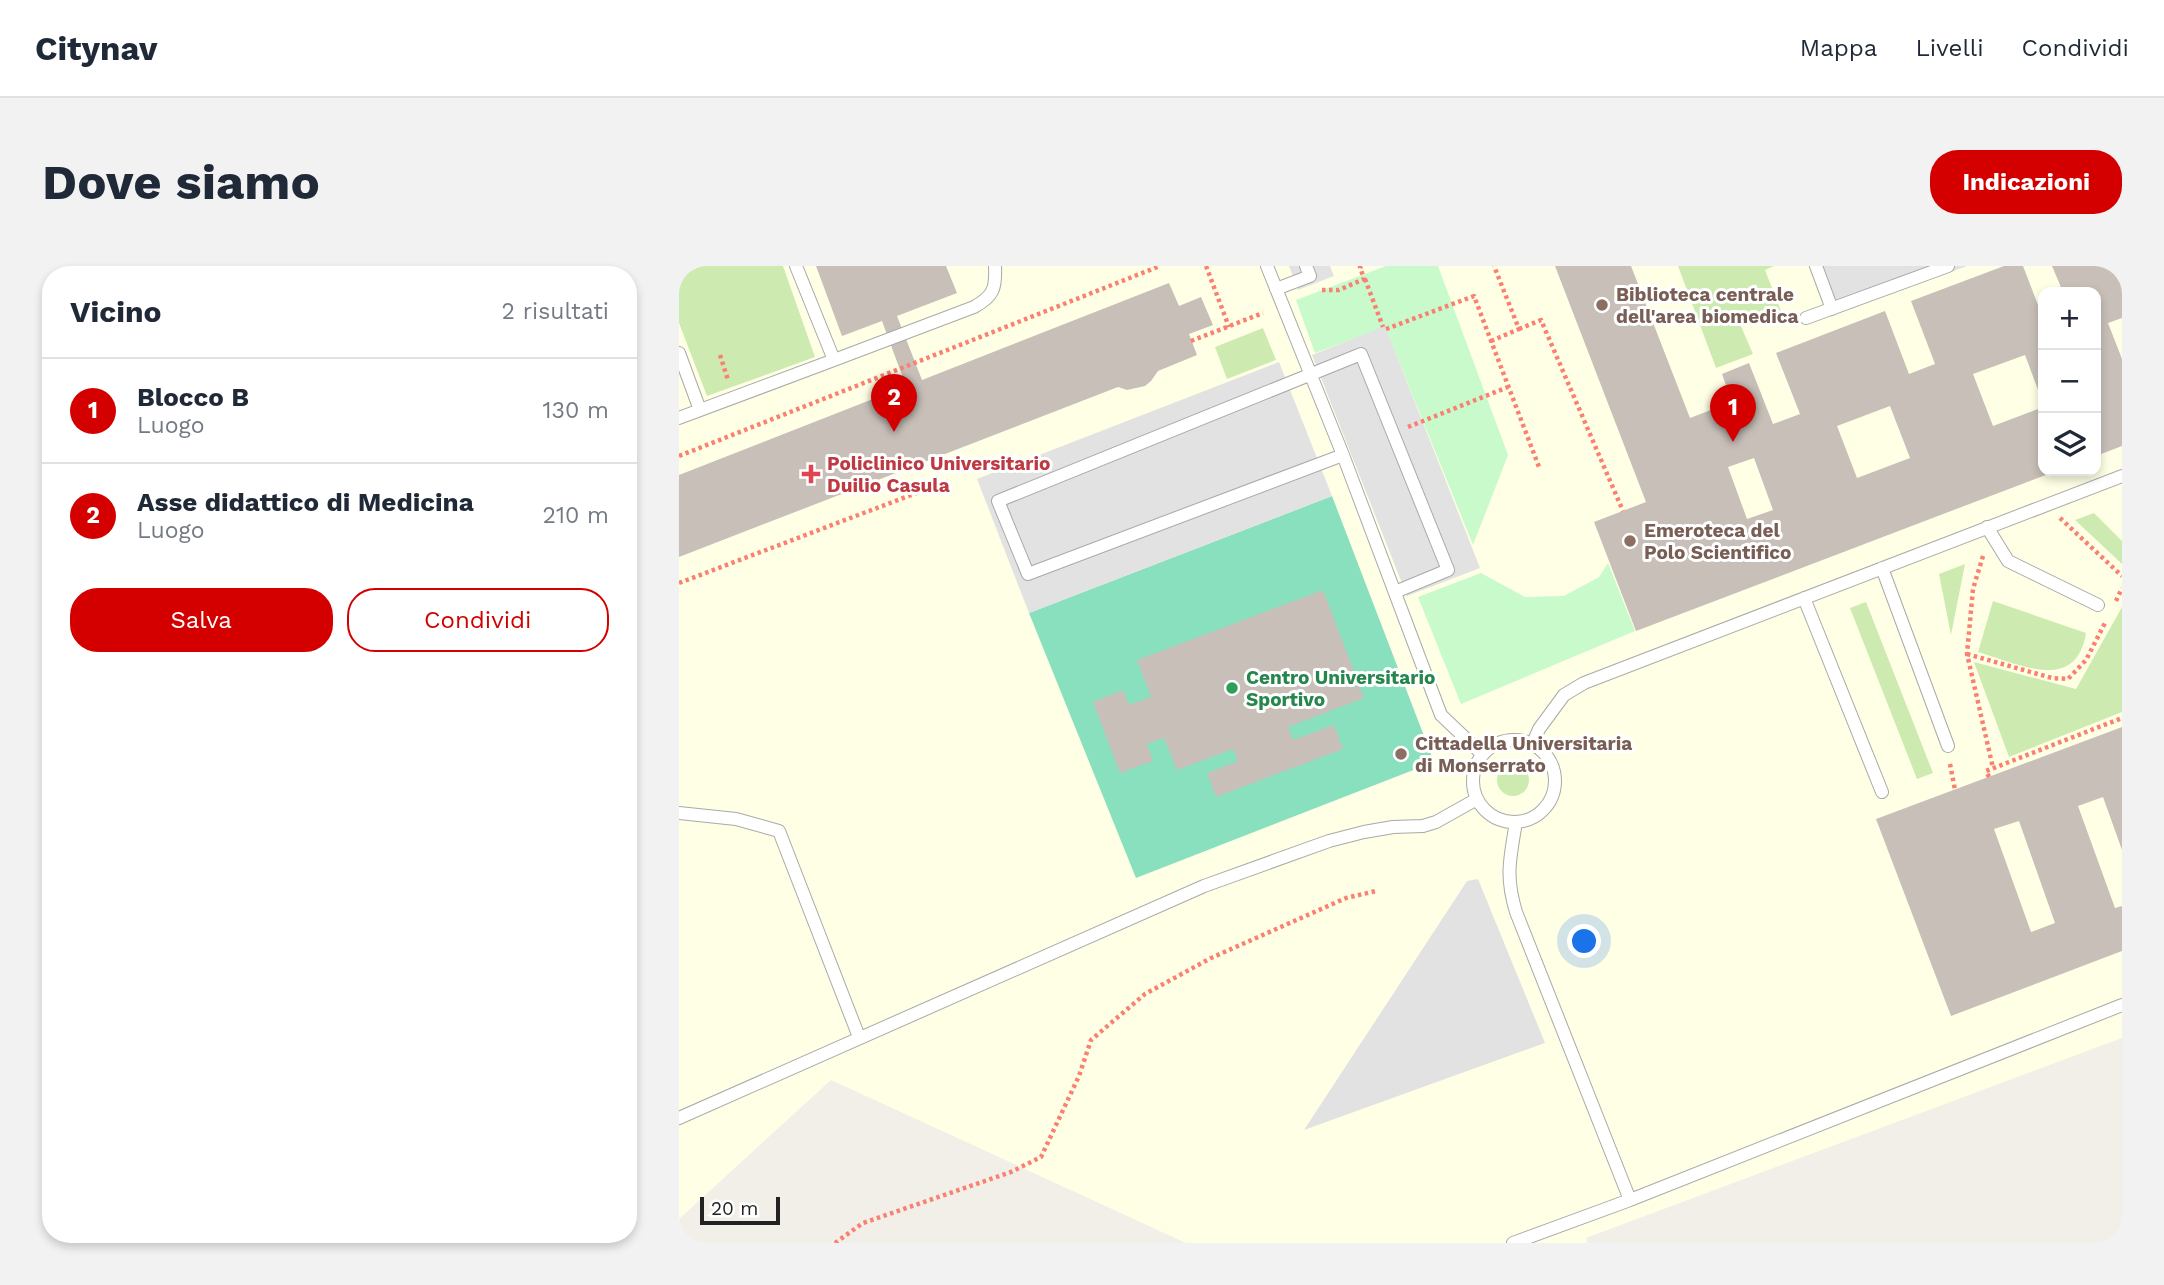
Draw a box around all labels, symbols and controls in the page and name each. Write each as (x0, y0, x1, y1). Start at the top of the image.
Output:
text: Citynav (35, 29, 157, 68)
text: Mappa (1800, 34, 1877, 62)
text: Livelli (1915, 34, 1984, 62)
text: Condividi (2022, 34, 2129, 62)
button: Indicazioni (1930, 150, 2122, 214)
text: Dove siamo (42, 153, 320, 211)
place label: Biblioteca centrale dell'area biomedica (1616, 283, 1798, 328)
map controls (2038, 287, 2101, 476)
button: + (2038, 287, 2101, 350)
text: Vicino (70, 294, 162, 329)
marker: Biblioteca centrale dell'area biomedica (1594, 297, 1610, 313)
text: 2 risultati (501, 298, 609, 325)
button: − (2038, 350, 2101, 413)
pin: 2 (871, 374, 917, 432)
text: Blocco B (137, 382, 249, 412)
pin: 1 (1710, 384, 1756, 442)
text: 1 (88, 397, 98, 424)
text: 130 m (543, 397, 609, 424)
text: Luogo (137, 412, 205, 439)
button: layers (2038, 413, 2101, 476)
place label: Policlinico Universitario Duilio Casula (827, 452, 1050, 497)
marker: Policlinico Universitario Duilio Casula (801, 464, 821, 484)
text: Asse didattico di Medicina (137, 487, 474, 517)
text: 2 (86, 502, 100, 529)
text: 210 m (543, 502, 609, 529)
text: Luogo (137, 517, 205, 544)
place label: Emeroteca del Polo Scientifico (1644, 519, 1792, 564)
marker: Emeroteca del Polo Scientifico (1622, 533, 1638, 549)
button: Salva (70, 588, 333, 652)
button: Condividi (347, 588, 609, 652)
place label: Centro Universitario Sportivo (1246, 666, 1435, 711)
marker: Centro Universitario Sportivo (1224, 680, 1240, 696)
place label: Cittadella Universitaria di Monserrato (1415, 732, 1632, 777)
marker: Cittadella Universitaria di Monserrato (1393, 746, 1409, 762)
your location (1567, 924, 1601, 958)
scale bar (700, 1194, 781, 1226)
text: 20 m (711, 1197, 758, 1220)

